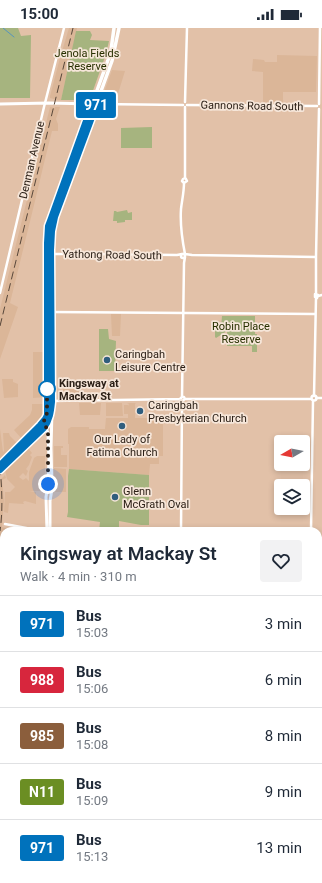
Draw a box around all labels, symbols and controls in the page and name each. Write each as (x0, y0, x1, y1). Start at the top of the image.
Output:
text: 15:00 (20, 5, 59, 23)
park label: Jenola Fields Reserve (55, 47, 120, 73)
line badge: 971 (73, 92, 119, 118)
text: 971 (84, 97, 108, 113)
street label: Gannons Road South (200, 99, 304, 113)
street label: Denman Avenue (17, 120, 47, 200)
street label: Yathong Road South (62, 248, 162, 262)
park label: Robin Place Reserve (212, 320, 270, 346)
place label: Caringbah Leisure Centre (115, 348, 186, 374)
marker: Caringbah Leisure Centre (102, 355, 112, 365)
place label: Kingsway at Mackay St (59, 377, 119, 403)
marker: Kingsway at Mackay St (38, 380, 56, 398)
place label: Caringbah Presbyterian Church (148, 399, 247, 425)
marker: Caringbah Presbyterian Church (135, 406, 145, 416)
marker: Our Lady of Fatima Church (117, 421, 127, 431)
place label: Our Lady of Fatima Church (86, 433, 158, 459)
north arrow (274, 435, 310, 471)
map controls (274, 435, 310, 515)
your location (38, 474, 58, 494)
button: layers (274, 479, 310, 515)
place label: Glenn McGrath Oval (123, 485, 189, 511)
marker: Glenn McGrath Oval (110, 492, 120, 502)
button: heart (260, 540, 302, 582)
text: Kingsway at Mackay St (20, 542, 217, 565)
text: Walk · 4 min · 310 m (20, 569, 137, 584)
text: Bus (76, 607, 102, 625)
text: 3 min (265, 615, 302, 633)
text: 971 (30, 616, 54, 632)
text: 15:03 (76, 625, 108, 640)
text: Bus (76, 663, 102, 681)
text: 6 min (265, 671, 302, 689)
text: 988 (30, 672, 54, 688)
text: 15:06 (76, 681, 108, 696)
text: Bus (76, 719, 102, 737)
text: 8 min (265, 727, 302, 745)
text: 985 (30, 728, 54, 744)
text: 15:08 (76, 737, 108, 752)
text: Bus (76, 775, 102, 793)
text: 9 min (265, 783, 302, 801)
text: N11 (29, 784, 55, 800)
text: 15:09 (76, 793, 108, 808)
text: Bus (76, 831, 102, 849)
text: 13 min (256, 839, 302, 857)
text: 971 (30, 840, 54, 856)
text: 15:13 (76, 849, 108, 864)

